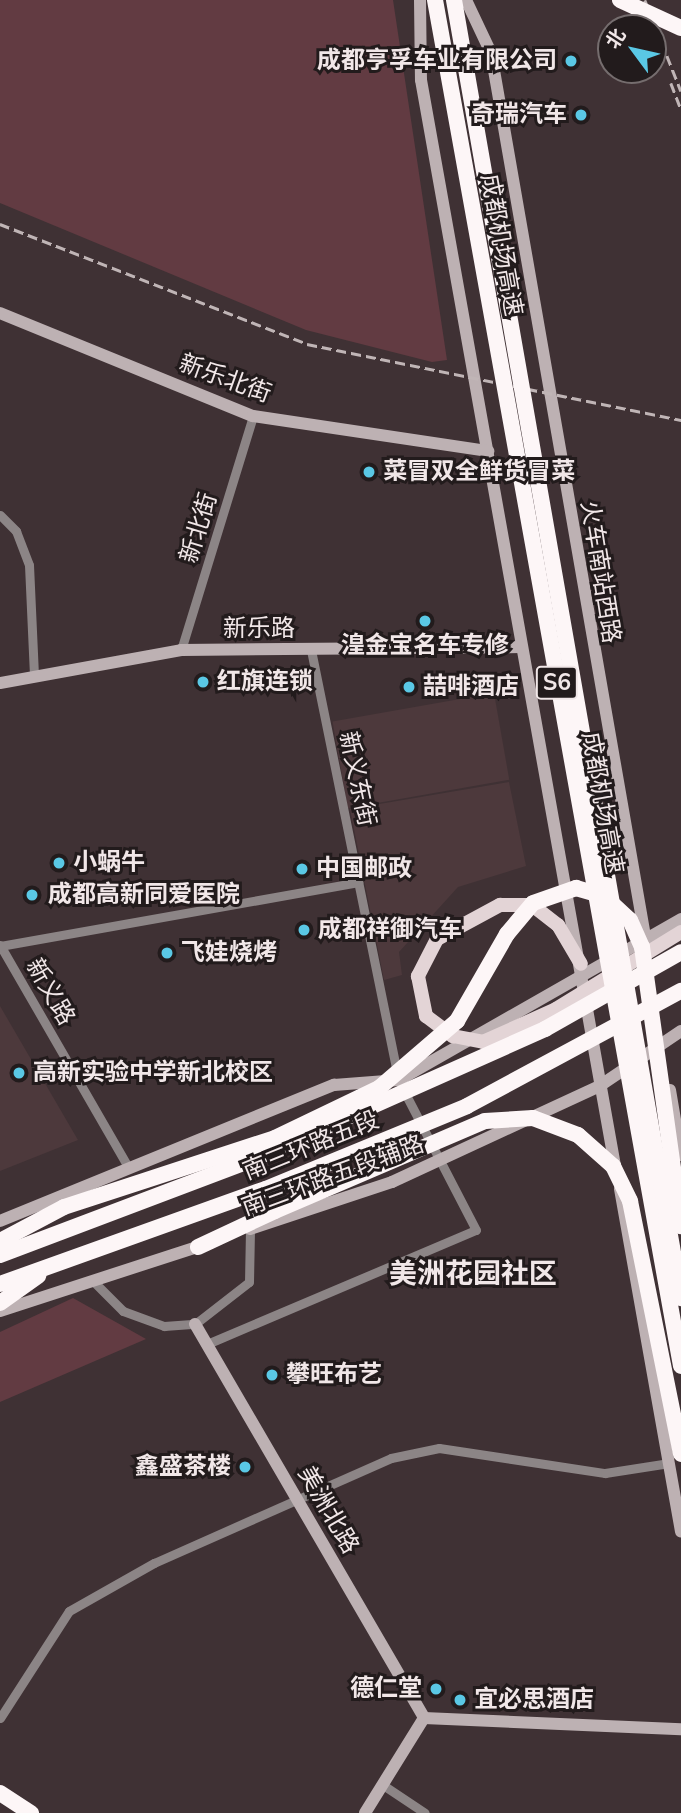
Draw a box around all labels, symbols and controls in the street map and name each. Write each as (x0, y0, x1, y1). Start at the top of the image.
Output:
north arrow (597, 14, 667, 84)
text: 北 (600, 24, 632, 54)
place label: 成都亨孚车业有限公司 (317, 47, 557, 75)
marker: 成都亨孚车业有限公司 (563, 53, 579, 69)
place label: 奇瑞汽车 (471, 101, 567, 129)
marker: 奇瑞汽车 (573, 107, 589, 123)
street label: 成都机场高速 (474, 172, 528, 318)
street label: 新乐北街 (175, 349, 275, 409)
place label: 菜冒双全鲜货冒菜 (383, 458, 575, 486)
marker: 菜冒双全鲜货冒菜 (361, 464, 377, 480)
street label: 新北街 (175, 489, 223, 567)
street label: 火车南站西路 (575, 499, 625, 645)
marker: 湟金宝名车专修 (417, 613, 433, 629)
street label: 新乐路 (223, 615, 295, 643)
place label: 湟金宝名车专修 (341, 632, 509, 660)
road number: S6 (534, 664, 580, 702)
place label: 红旗连锁 (217, 668, 313, 696)
place label: 喆啡酒店 (423, 673, 519, 701)
marker: 红旗连锁 (195, 674, 211, 690)
marker: 喆啡酒店 (401, 679, 417, 695)
street label: 新义东街 (333, 729, 381, 829)
street label: 成都机场高速 (575, 730, 629, 876)
place label: 小蜗牛 (73, 849, 145, 877)
marker: 小蜗牛 (51, 855, 67, 871)
place label: 中国邮政 (316, 855, 412, 883)
marker: 中国邮政 (294, 861, 310, 877)
place label: 成都高新同爱医院 (48, 881, 240, 909)
marker: 成都高新同爱医院 (22, 885, 42, 905)
place label: 成都祥御汽车 (318, 916, 462, 944)
marker: 成都祥御汽车 (296, 922, 312, 938)
place label: 飞娃烧烤 (181, 939, 277, 967)
marker: 飞娃烧烤 (159, 945, 175, 961)
street label: 新义路 (20, 954, 80, 1030)
place label: 高新实验中学新北校区 (33, 1059, 273, 1087)
marker: 高新实验中学新北校区 (11, 1065, 27, 1081)
street label: 南三环路五段 (239, 1106, 383, 1186)
street label: 南三环路五段辅路 (238, 1130, 428, 1222)
district label: 美洲花园社区 (389, 1257, 557, 1291)
place label: 攀旺布艺 (286, 1361, 382, 1389)
marker: 攀旺布艺 (264, 1367, 280, 1383)
place label: 鑫盛茶楼 (135, 1453, 231, 1481)
marker: 鑫盛茶楼 (237, 1459, 253, 1475)
street label: 美洲北路 (292, 1461, 364, 1559)
place label: 德仁堂 (350, 1675, 422, 1703)
marker: 德仁堂 (428, 1681, 444, 1697)
place label: 宜必思酒店 (474, 1686, 594, 1714)
marker: 宜必思酒店 (452, 1692, 468, 1708)

